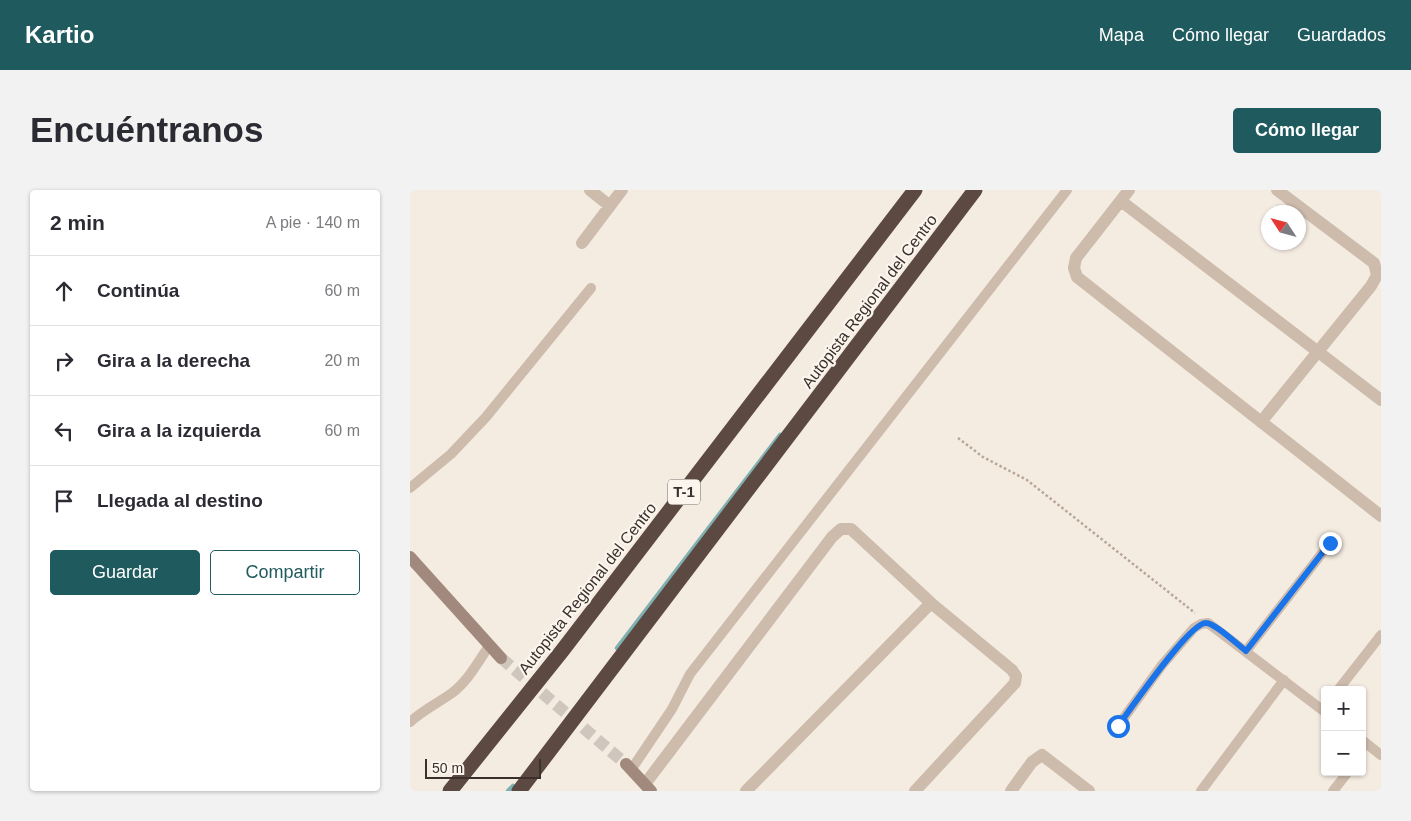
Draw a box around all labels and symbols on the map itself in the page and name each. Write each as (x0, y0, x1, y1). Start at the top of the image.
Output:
north arrow (1261, 205, 1306, 250)
street label: Autopista Regional del Centro (799, 211, 940, 391)
road number: T-1 (668, 480, 700, 504)
street label: Autopista Regional del Centro (515, 499, 660, 677)
route end (1319, 532, 1342, 555)
route start (1107, 715, 1130, 738)
scale bar (425, 756, 541, 779)

